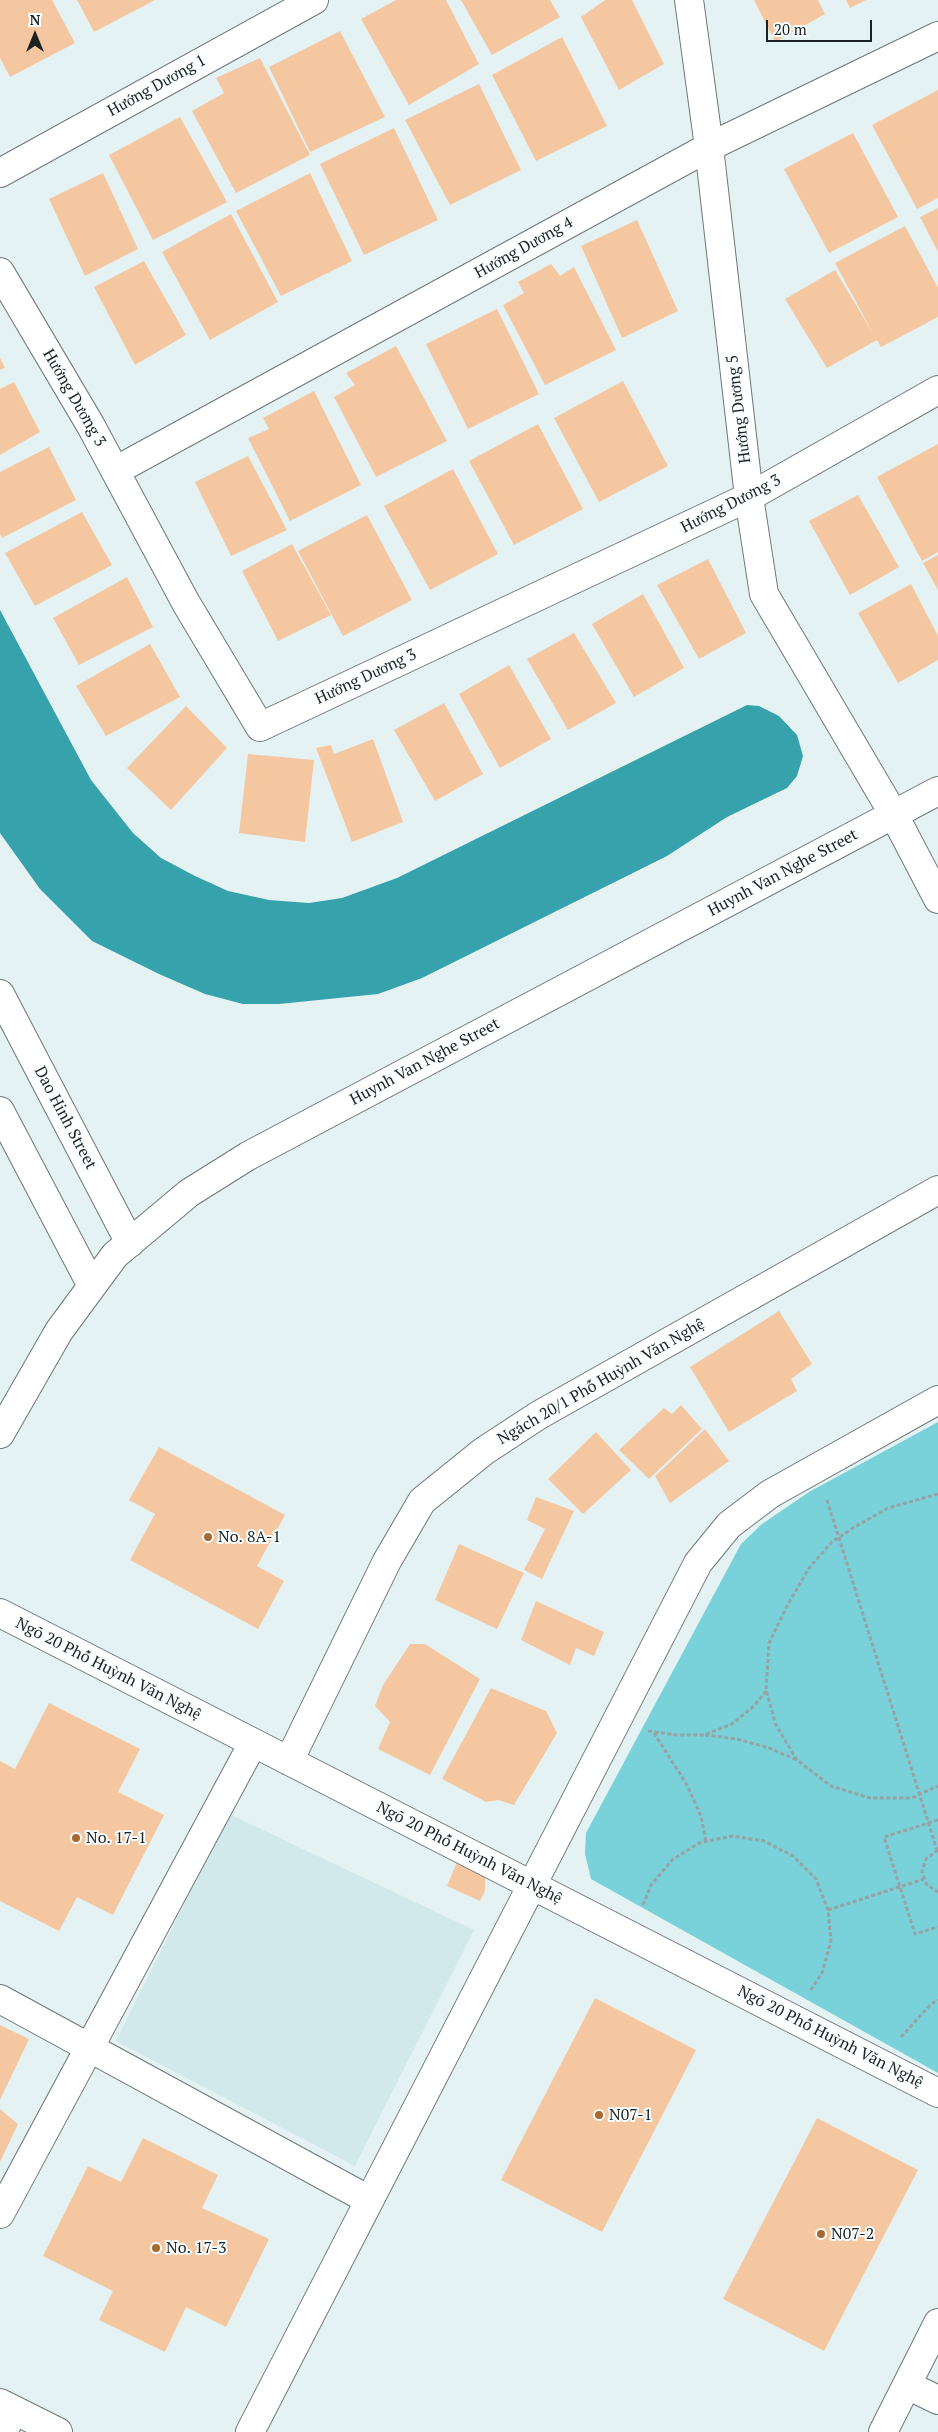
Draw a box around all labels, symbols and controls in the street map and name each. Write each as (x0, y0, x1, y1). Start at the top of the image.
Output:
north arrow (10, 10, 60, 60)
text: N (30, 10, 40, 29)
scale bar (768, 10, 874, 42)
text: 20 m (774, 19, 807, 39)
street label: Hướng Dương 1 (105, 51, 209, 121)
street label: Hướng Dương 4 (472, 213, 576, 283)
street label: Hướng Dương 3 (38, 346, 110, 450)
street label: Hướng Dương 5 (723, 354, 755, 464)
street label: Hướng Dương 3 (678, 471, 784, 537)
street label: Hướng Dương 3 (312, 645, 420, 709)
street label: Huynh Van Nghe Street (705, 825, 861, 921)
street label: Huynh Van Nghe Street (347, 1014, 503, 1110)
street label: Dao Hinh Street (30, 1063, 100, 1173)
street label: Ngách 20/1 Phố Huỳnh Văn Nghệ (494, 1315, 708, 1449)
place label: No. 8A-1 (218, 1527, 281, 1547)
marker: No. 8A-1 (202, 1531, 214, 1543)
street label: Ngõ 20 Phố Huỳnh Văn Nghệ (12, 1614, 204, 1724)
street label: Ngõ 20 Phố Huỳnh Văn Nghệ (373, 1798, 565, 1908)
place label: No. 17-1 (86, 1828, 146, 1848)
marker: No. 17-1 (70, 1832, 82, 1844)
street label: Ngõ 20 Phố Huỳnh Văn Nghệ (734, 1982, 926, 2092)
place label: N07-1 (609, 2105, 652, 2125)
marker: N07-1 (593, 2109, 605, 2121)
place label: N07-2 (831, 2224, 874, 2244)
marker: N07-2 (815, 2228, 827, 2240)
place label: No. 17-3 (166, 2238, 226, 2258)
marker: No. 17-3 (150, 2242, 162, 2254)

